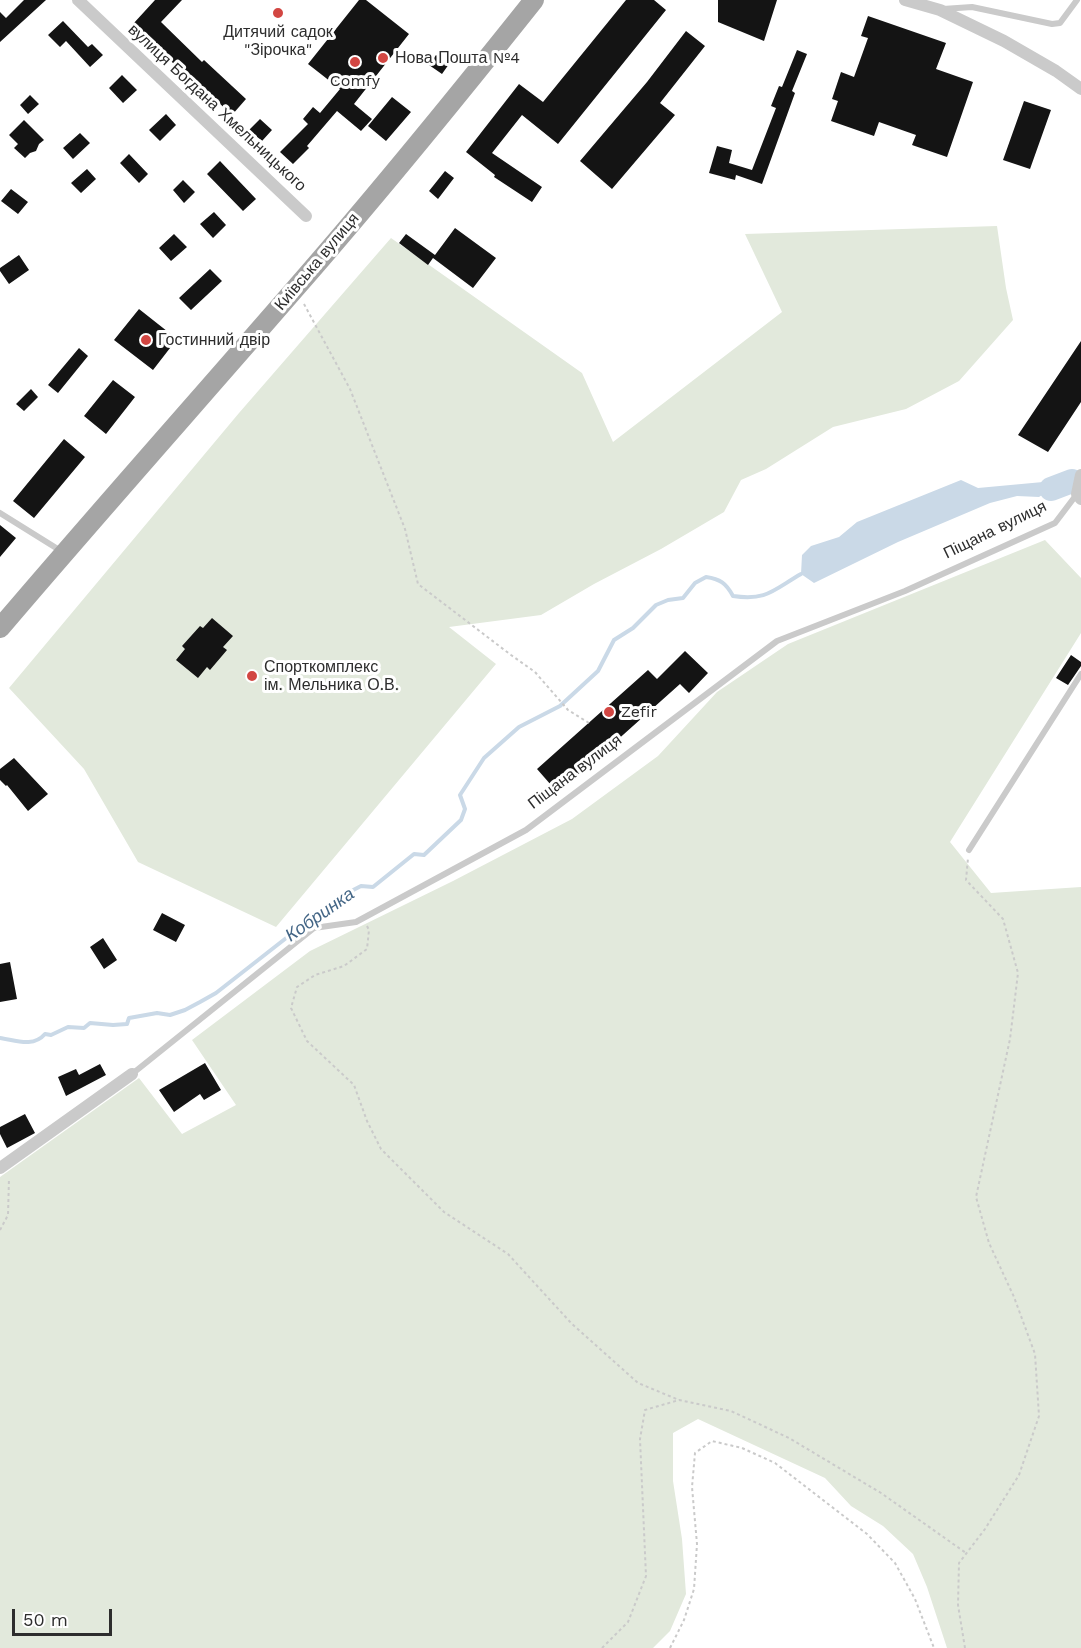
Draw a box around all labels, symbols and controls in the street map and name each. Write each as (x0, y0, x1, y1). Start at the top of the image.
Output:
marker: Дитячий садок "Зірочка" (271, 6, 285, 20)
street label: вулиця Богдана Хмельницького (124, 20, 310, 196)
place label: Дитячий садок "Зірочка" (223, 22, 333, 60)
place label: Нова Пошта №4 (395, 48, 520, 68)
marker: Нова Пошта №4 (376, 51, 390, 65)
marker: Comfy (348, 55, 362, 69)
place label: Comfy (330, 71, 380, 91)
street label: Київська вулиця (271, 209, 363, 315)
place label: Гостинний двір (158, 330, 270, 350)
marker: Гостинний двір (139, 333, 153, 347)
street label: Піщана вулиця (940, 497, 1050, 563)
place label: Спорткомплекс ім. Мельника О.В. (264, 657, 399, 695)
marker: Спорткомплекс ім. Мельника О.В. (245, 669, 259, 683)
place label: Zefir (621, 702, 657, 722)
marker: Zefir (602, 705, 616, 719)
street label: Піщана вулиця (524, 731, 626, 813)
water label: Кобринка (281, 883, 359, 947)
scale bar (15, 1597, 116, 1635)
text: 50 m (23, 1609, 68, 1630)

